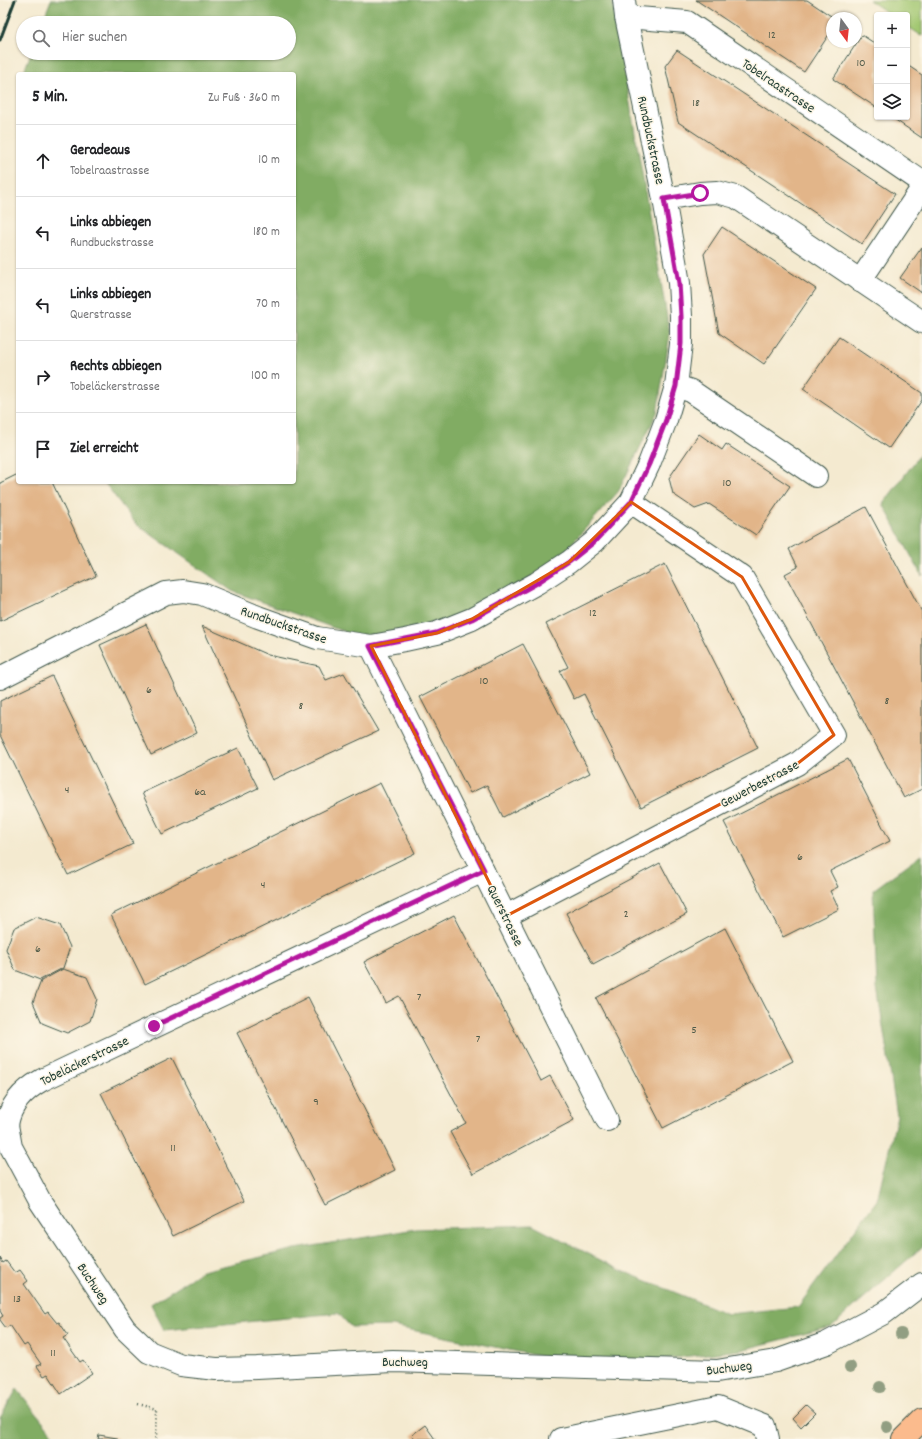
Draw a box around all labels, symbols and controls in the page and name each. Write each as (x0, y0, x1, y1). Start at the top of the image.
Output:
north arrow (826, 12, 862, 48)
map controls (874, 12, 910, 120)
button: + (874, 12, 910, 48)
search box (16, 16, 296, 60)
icon: search (30, 27, 52, 49)
text: Hier suchen (62, 27, 127, 49)
house number: 12 (768, 27, 776, 44)
button: − (874, 48, 910, 84)
street label: Tobelraastrasse (737, 55, 819, 119)
house number: 10 (856, 55, 866, 72)
button: layers (874, 84, 910, 120)
text: 5 Min. (32, 86, 68, 110)
text: Zu Fuß · 360 m (208, 89, 280, 108)
street label: Rundbuckstrasse (631, 94, 669, 187)
house number: 18 (692, 95, 700, 112)
text: Geradeaus (70, 140, 130, 162)
icon: ahead (32, 150, 54, 172)
text: 10 m (258, 151, 280, 170)
text: Tobelraastrasse (70, 162, 149, 181)
route start (691, 184, 709, 202)
text: Links abbiegen (70, 212, 151, 234)
icon: left (32, 222, 54, 244)
text: 180 m (253, 223, 280, 242)
text: Rundbuckstrasse (70, 234, 154, 253)
text: Links abbiegen (70, 284, 151, 306)
icon: left (32, 294, 54, 316)
text: 70 m (256, 295, 280, 314)
text: Querstrasse (70, 306, 132, 325)
text: Rechts abbiegen (70, 356, 162, 378)
icon: right (32, 366, 54, 388)
text: 100 m (251, 367, 280, 386)
text: Tobeläckerstrasse (70, 378, 160, 397)
icon: arrive (32, 438, 54, 460)
text: Ziel erreicht (70, 438, 138, 460)
house number: 10 (722, 475, 732, 492)
street label: Rundbuckstrasse (237, 602, 329, 650)
house number: 12 (589, 605, 597, 622)
house number: 10 (479, 673, 489, 690)
house number: 6 (146, 682, 152, 699)
house number: 8 (885, 693, 890, 710)
house number: 8 (299, 698, 304, 715)
street label: Gewerbestrasse (717, 756, 803, 814)
house number: 4 (65, 782, 70, 799)
house number: 6a (194, 784, 206, 801)
house number: 6 (797, 849, 803, 866)
house number: 4 (261, 877, 266, 894)
street label: Querstrasse (481, 882, 528, 950)
house number: 2 (623, 906, 629, 923)
house number: 6 (35, 941, 41, 958)
house number: 7 (417, 989, 422, 1006)
route end (145, 1017, 163, 1035)
house number: 5 (691, 1022, 697, 1039)
house number: 7 (476, 1031, 481, 1048)
street label: Tobeläckerstrasse (37, 1032, 133, 1092)
house number: 9 (313, 1094, 319, 1111)
house number: 11 (170, 1140, 176, 1157)
street label: Buchweg (71, 1259, 114, 1309)
house number: 13 (13, 1291, 21, 1308)
house number: 11 (50, 1345, 56, 1362)
street label: Buchweg (382, 1353, 428, 1373)
street label: Buchweg (705, 1356, 753, 1382)

